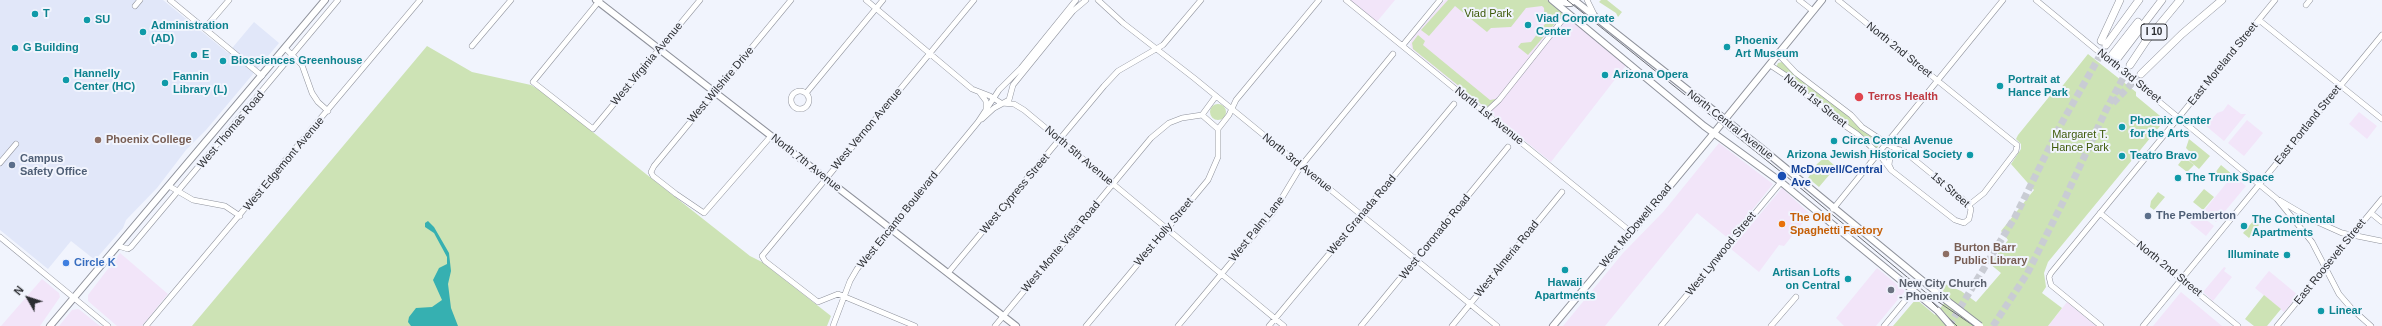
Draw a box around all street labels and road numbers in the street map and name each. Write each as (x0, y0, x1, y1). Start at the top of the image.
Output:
street label: North 2nd Street (1863, 19, 1935, 81)
street label: West Virginia Avenue (608, 20, 686, 108)
street label: East Moreland Street (2185, 20, 2261, 108)
road number: I 10 (2141, 24, 2167, 40)
street label: West Wilshire Drive (685, 44, 757, 126)
street label: North 3rd Street (2094, 46, 2164, 106)
street label: North 1st Street (1781, 72, 1849, 130)
street label: East Portland Street (2272, 83, 2344, 167)
street label: North 1st Avenue (1452, 84, 1526, 148)
street label: West Vernon Avenue (829, 85, 905, 173)
street label: North Central Avenue (1684, 87, 1776, 163)
street label: West Thomas Road (195, 89, 267, 171)
street label: West Edgemont Avenue (241, 114, 327, 214)
street label: North 5th Avenue (1042, 123, 1116, 189)
street label: North 3rd Avenue (1259, 131, 1335, 195)
street label: North 7th Avenue (768, 132, 844, 194)
street label: West Cypress Street (978, 151, 1052, 237)
street label: West Encanto Boulevard (855, 169, 941, 271)
street label: 1st Street (1928, 170, 1972, 210)
street label: West Granada Road (1325, 172, 1399, 258)
street label: West McDowell Road (1597, 182, 1675, 270)
street label: West Coronado Road (1397, 192, 1473, 282)
street label: West Palm Lane (1227, 194, 1287, 264)
street label: West Holly Street (1132, 195, 1196, 269)
street label: West Monte Vista Road (1019, 199, 1103, 295)
street label: West Lynwood Street (1683, 209, 1759, 299)
street label: East Roosevelt Street (2291, 217, 2369, 307)
street label: West Almeria Road (1472, 218, 1542, 300)
street label: North 2nd Street (2133, 238, 2205, 300)

